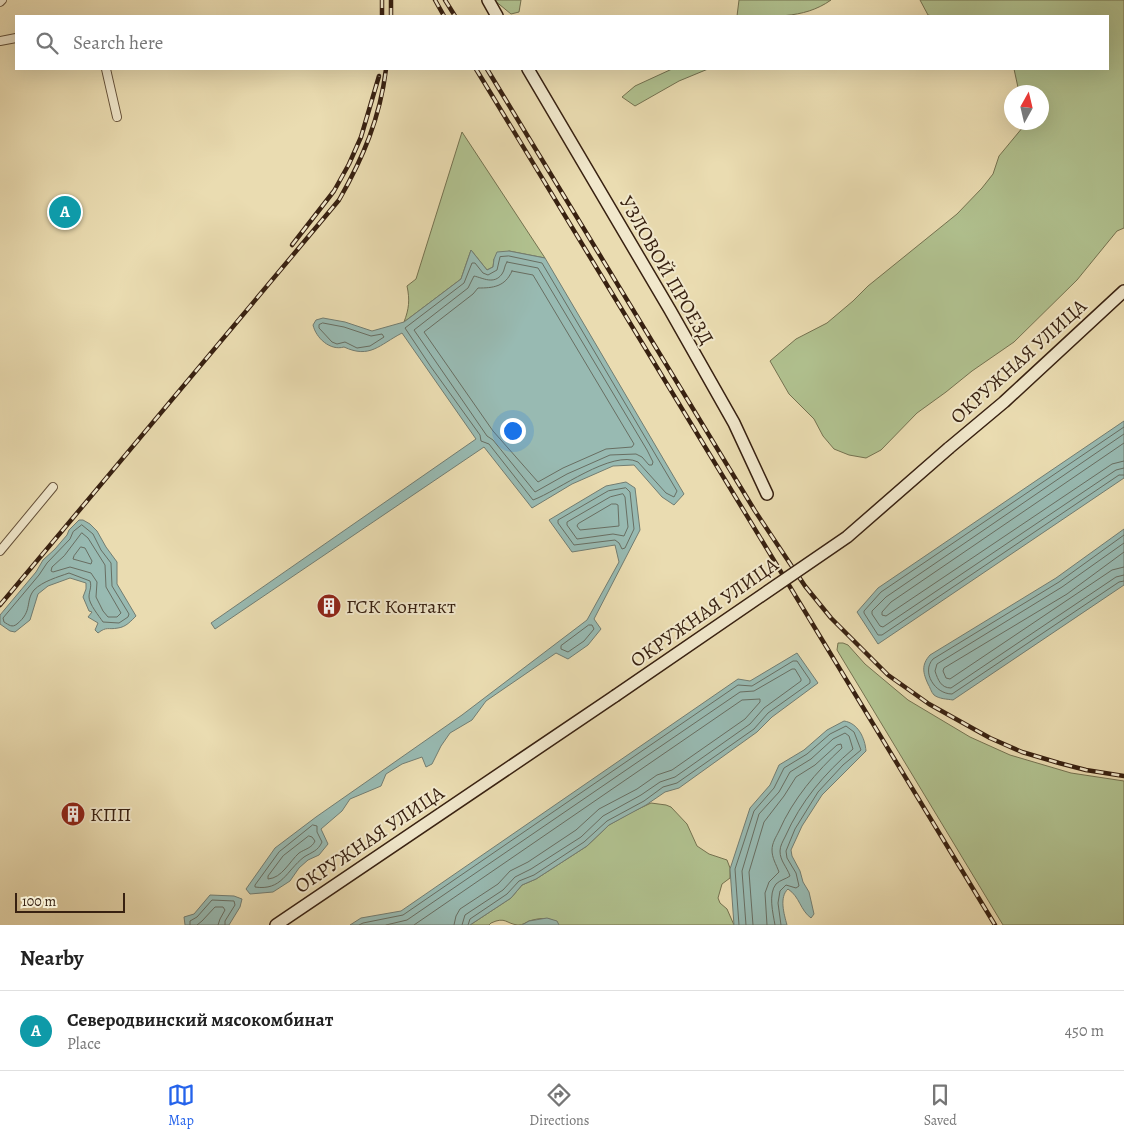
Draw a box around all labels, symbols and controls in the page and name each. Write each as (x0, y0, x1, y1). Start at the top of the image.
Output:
search box (15, 15, 1109, 70)
icon: search (33, 29, 61, 57)
text: Search here (73, 30, 163, 56)
north arrow (1004, 85, 1049, 130)
street label: УЗЛОВОЙ ПРОЕЗД (613, 191, 720, 350)
pin: A (49, 193, 81, 231)
street label: ОКРУЖНАЯ УЛИЦА (944, 293, 1093, 430)
your location (500, 418, 526, 444)
street label: ОКРУЖНАЯ УЛИЦА (625, 551, 784, 674)
building icon: ГСК Контакт (316, 593, 342, 619)
place label: ГСК Контакт (346, 593, 456, 620)
street label: ОКРУЖНАЯ УЛИЦА (289, 779, 450, 900)
building icon: КПП (60, 801, 86, 827)
place label: КПП (90, 801, 131, 828)
scale bar (15, 890, 125, 913)
text: 100 m (22, 892, 56, 911)
text: Nearby (20, 944, 83, 972)
text: Северодвинский мясокомбинат (67, 1007, 333, 1033)
text: A (31, 1020, 41, 1042)
text: 450 m (1065, 1020, 1104, 1042)
text: Place (67, 1033, 101, 1055)
tab: Map (167, 1081, 195, 1130)
tab: Directions (529, 1081, 589, 1130)
tab: Saved (924, 1081, 957, 1130)

